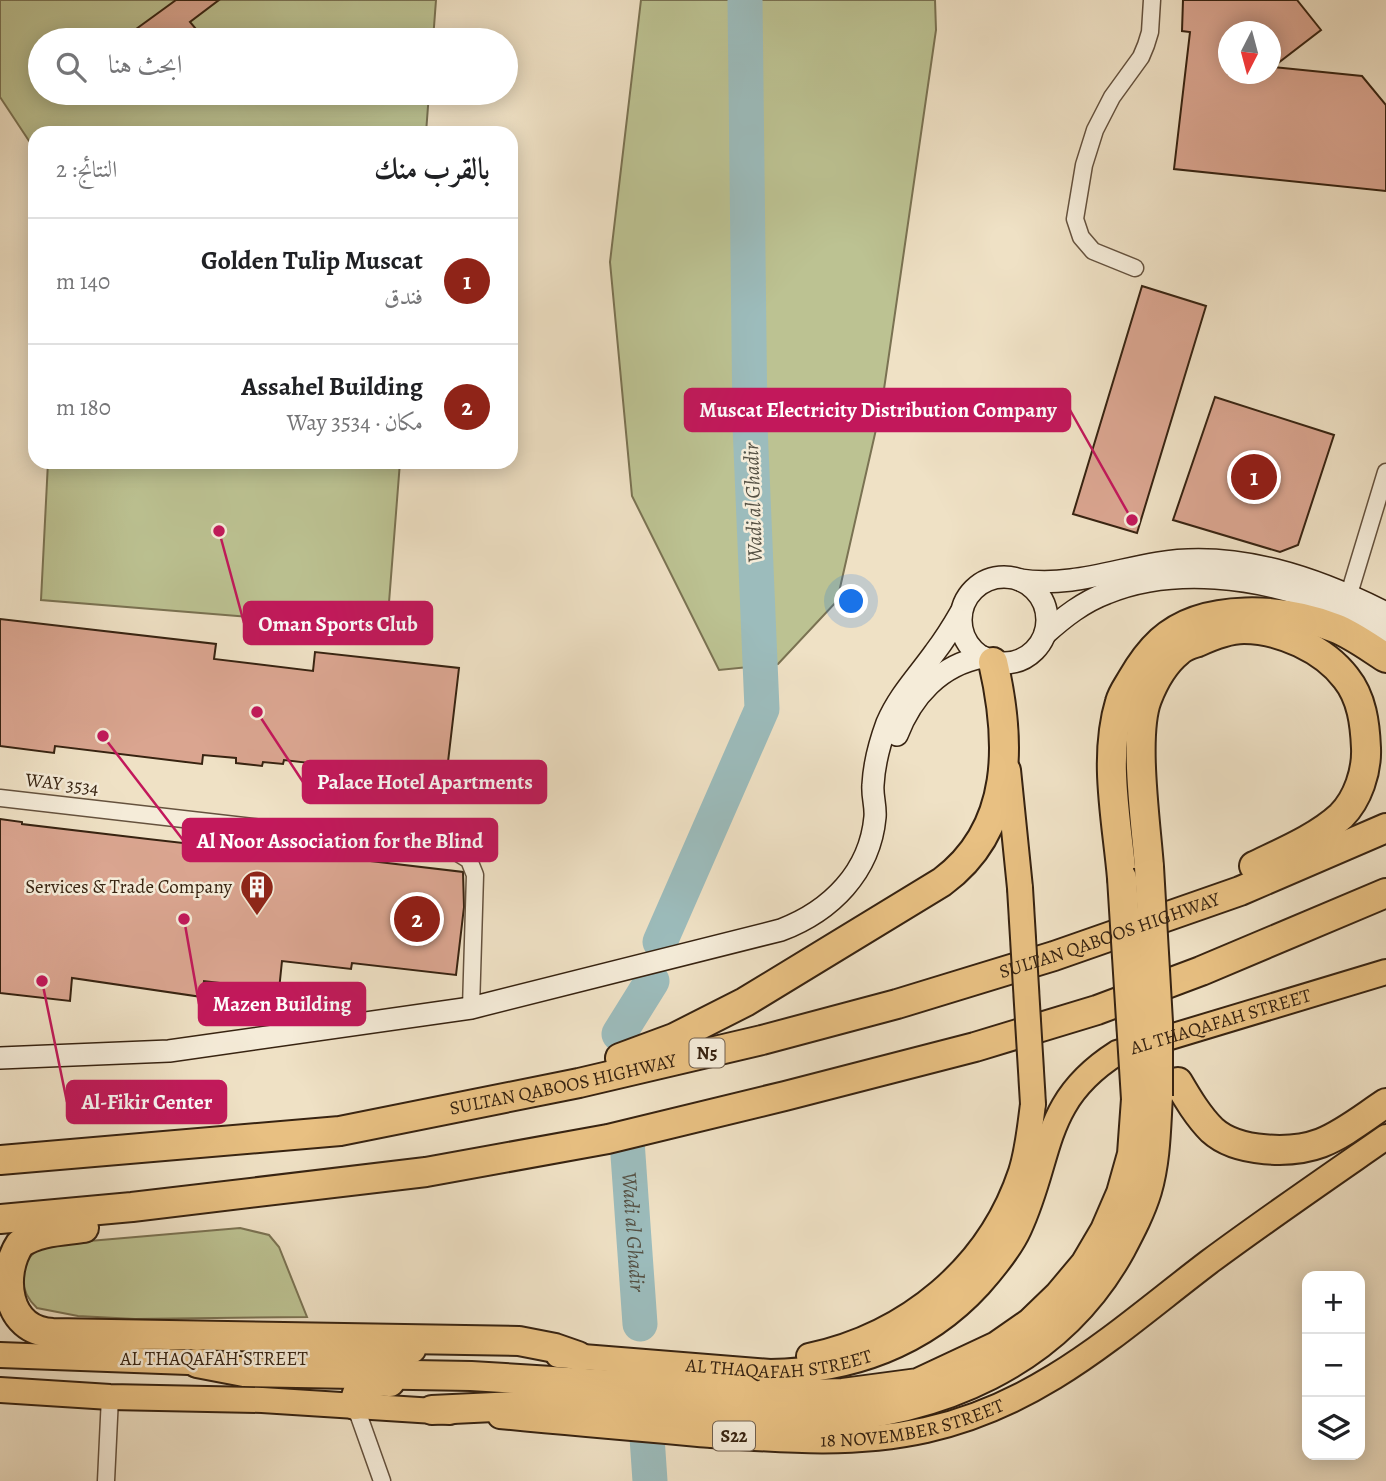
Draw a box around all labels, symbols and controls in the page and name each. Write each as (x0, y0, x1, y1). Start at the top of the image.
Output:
north arrow (1218, 21, 1281, 84)
search box (28, 28, 518, 105)
text: ابحث هنا (108, 47, 183, 82)
icon: search (52, 48, 90, 86)
text: بالقرب منك (374, 149, 490, 189)
text: النتائج: 2 (56, 154, 117, 185)
text: Golden Tulip Muscat (201, 243, 423, 278)
text: 140 m (56, 266, 110, 297)
text: 1 (463, 266, 471, 297)
text: فندق (384, 281, 423, 312)
text: Assahel Building (241, 369, 423, 404)
callout: Muscat Electricity Distribution Company (685, 389, 1070, 431)
text: 180 m (56, 392, 111, 423)
text: 2 (461, 392, 473, 423)
text: Muscat Electricity Distribution Company (699, 396, 1058, 424)
text: مكان · Way 3534 (287, 407, 423, 438)
water label: Wadi al Ghadir (737, 442, 769, 563)
pin: 1 (1231, 451, 1277, 503)
your location (834, 584, 868, 618)
callout: Oman Sports Club (244, 602, 432, 644)
text: Oman Sports Club (258, 610, 418, 638)
callout: Palace Hotel Apartments (303, 761, 546, 803)
street label: WAY 3534 (23, 766, 101, 801)
text: Palace Hotel Apartments (317, 768, 533, 796)
callout: Al Noor Association for the Blind (183, 819, 497, 861)
text: Al Noor Association for the Blind (196, 827, 484, 855)
building icon: Services & Trade Company (238, 868, 276, 917)
place label: Services & Trade Company (25, 874, 233, 900)
street label: SULTAN QABOOS HIGHWAY (996, 886, 1224, 985)
pin: 2 (394, 893, 440, 945)
street label: AL THAQAFAH STREET (1126, 982, 1315, 1062)
callout: Mazen Building (199, 983, 365, 1025)
text: Mazen Building (213, 990, 352, 1018)
road number: N5 (690, 1038, 724, 1068)
street label: SULTAN QABOOS HIGHWAY (447, 1047, 680, 1122)
callout: Al-Fikir Center (67, 1081, 226, 1123)
text: Al-Fikir Center (81, 1088, 213, 1116)
water label: Wadi al Ghadir (615, 1171, 652, 1293)
map controls (1302, 1271, 1365, 1460)
button: + (1302, 1271, 1365, 1334)
button: − (1302, 1334, 1365, 1397)
street label: AL THAQAFAH STREET (684, 1343, 876, 1385)
street label: AL THAQAFAH STREET (119, 1346, 308, 1372)
street label: 18 NOVEMBER STREET (820, 1392, 1009, 1453)
button: layers (1302, 1397, 1365, 1460)
road number: S22 (713, 1422, 755, 1450)

